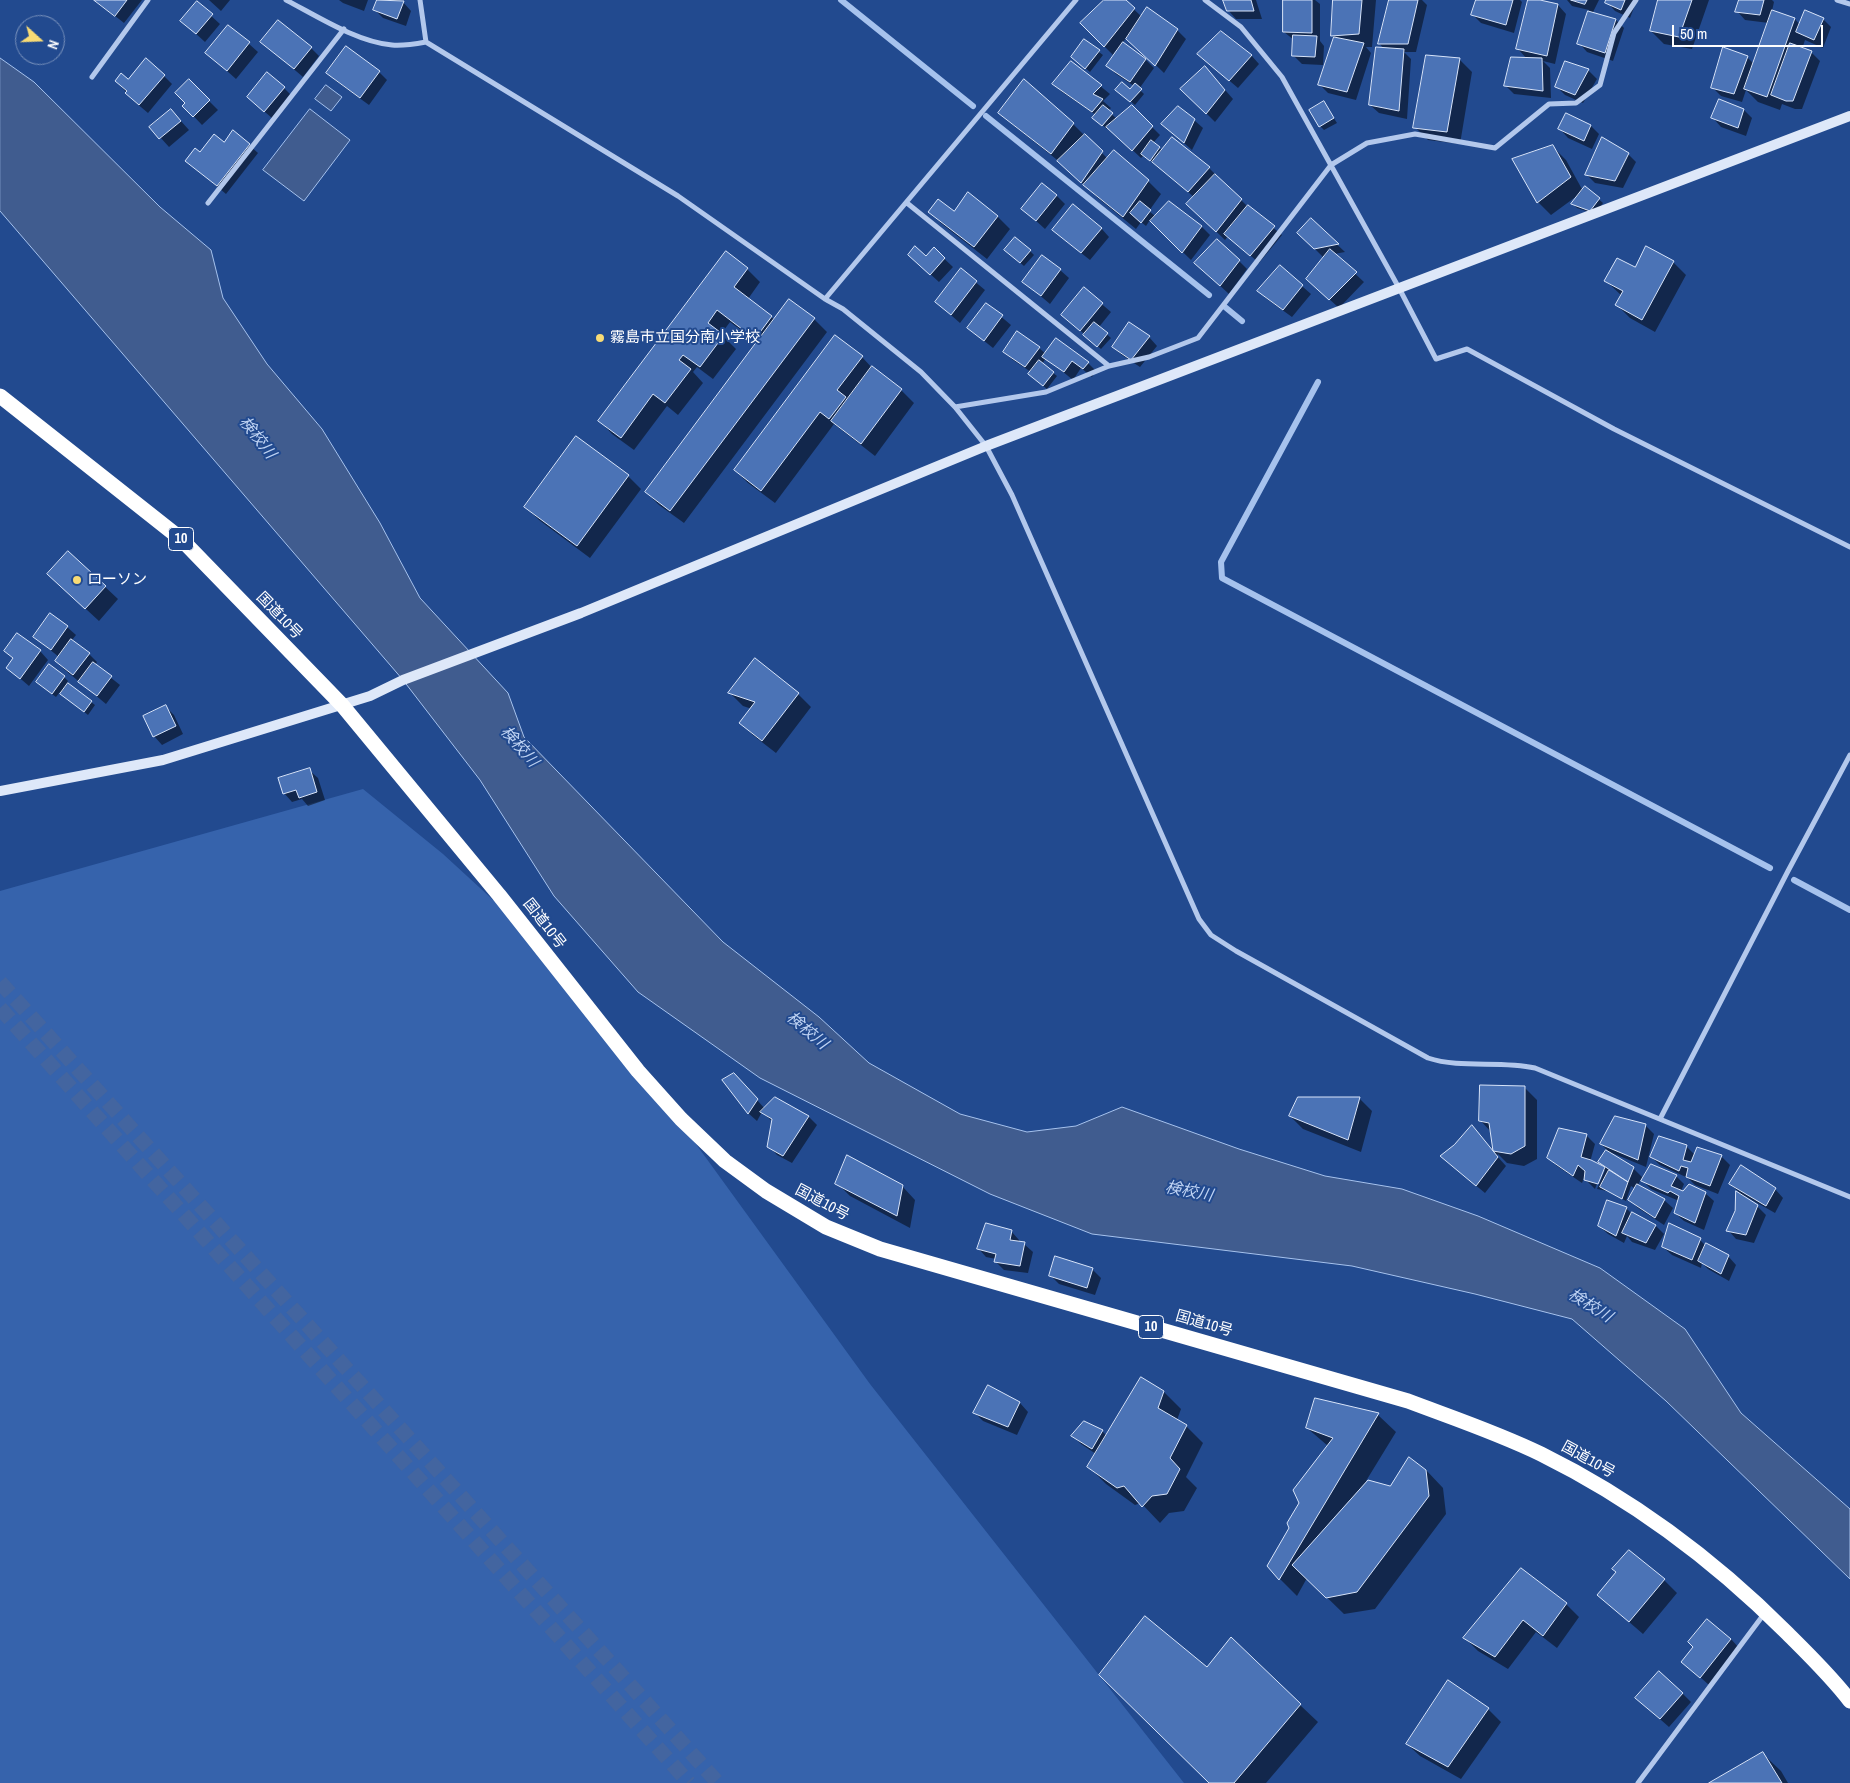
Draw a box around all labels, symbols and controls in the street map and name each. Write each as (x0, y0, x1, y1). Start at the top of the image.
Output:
north arrow (15, 15, 65, 65)
scale bar (1675, 15, 1826, 47)
text: 50 m (1680, 23, 1707, 44)
text: N (43, 38, 63, 52)
place label: 霧島市立国分南小学校 (610, 329, 760, 347)
marker: 霧島市立国分南小学校 (594, 332, 606, 344)
water label: 検校川 (235, 413, 279, 463)
road number: 10 (168, 528, 194, 550)
place label: ローソン (87, 571, 147, 589)
marker: ローソン (71, 574, 83, 586)
street label: 国道10号 (252, 589, 306, 643)
water label: 検校川 (496, 723, 542, 771)
street label: 国道10号 (519, 895, 569, 953)
water label: 検校川 (782, 1008, 832, 1054)
water label: 検校川 (1164, 1178, 1214, 1206)
street label: 国道10号 (792, 1181, 852, 1225)
water label: 検校川 (1565, 1285, 1615, 1327)
street label: 国道10号 (1173, 1307, 1235, 1341)
road number: 10 (1138, 1315, 1164, 1338)
street label: 国道10号 (1558, 1438, 1618, 1482)

